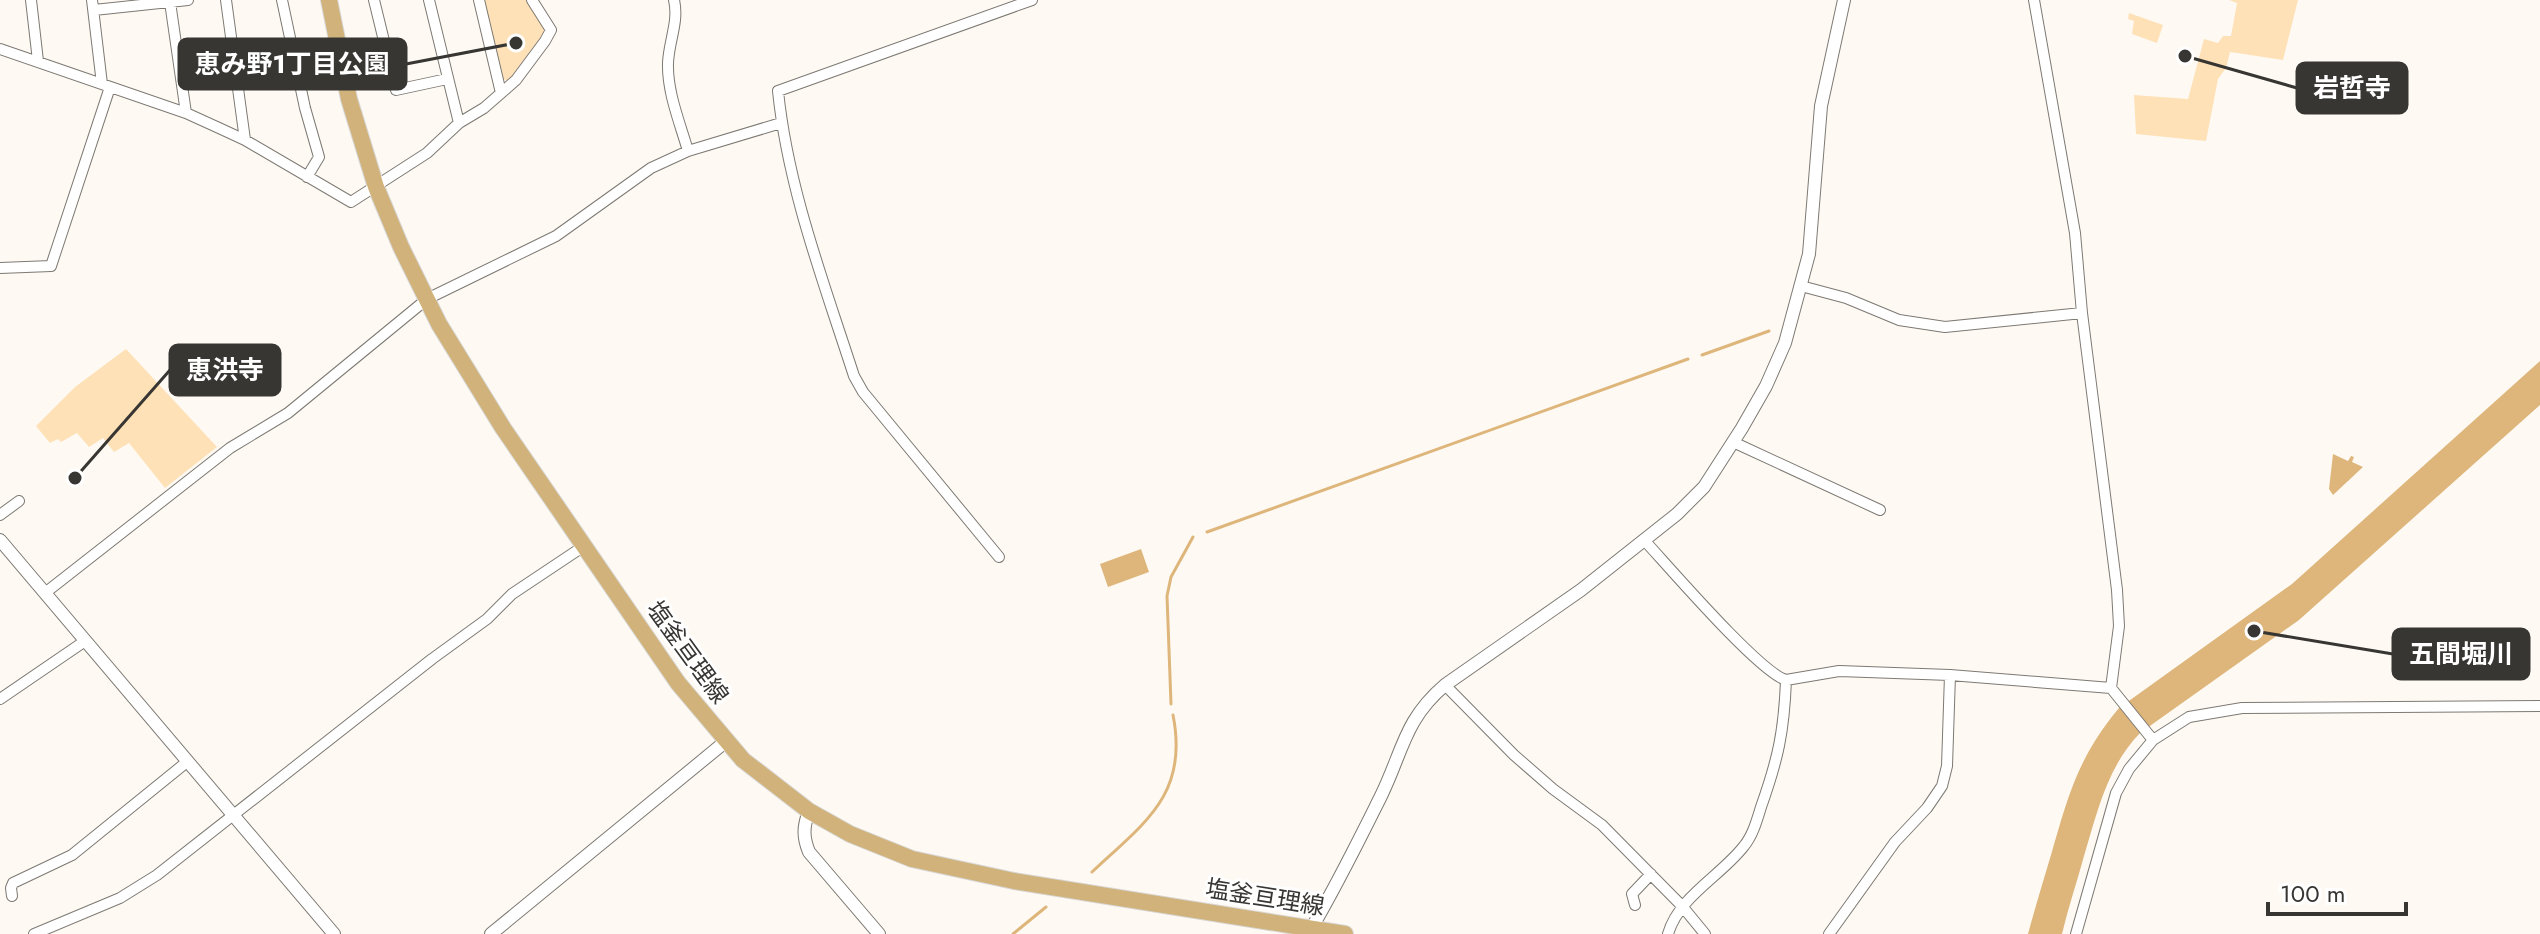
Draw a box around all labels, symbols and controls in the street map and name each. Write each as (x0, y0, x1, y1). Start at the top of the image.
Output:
callout: 恵み野1丁目公園 (179, 39, 406, 89)
text: 恵み野1丁目公園 (194, 45, 390, 83)
callout: 岩哲寺 (2297, 63, 2407, 113)
text: 岩哲寺 (2313, 69, 2391, 107)
callout: 恵洪寺 (170, 345, 280, 395)
text: 恵洪寺 (186, 351, 264, 389)
street label: 塩釜亘理線 (639, 593, 737, 711)
callout: 五間堀川 (2393, 629, 2529, 679)
text: 五間堀川 (2409, 635, 2513, 673)
scale bar (2268, 866, 2406, 916)
street label: 塩釜亘理線 (1203, 870, 1327, 924)
text: 100 m (2280, 876, 2346, 911)

